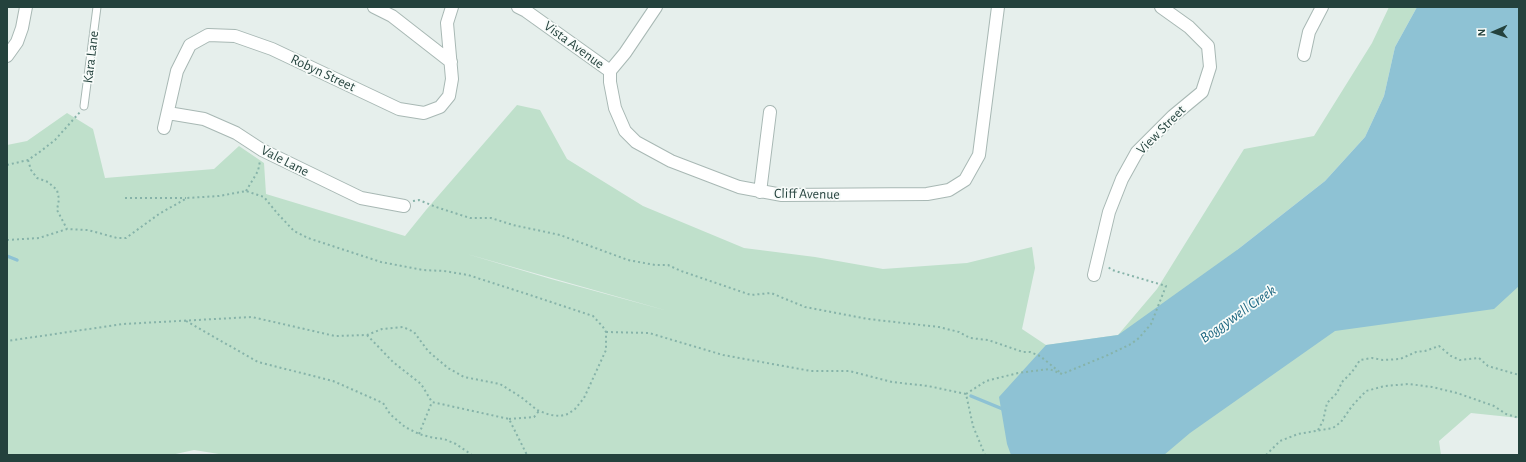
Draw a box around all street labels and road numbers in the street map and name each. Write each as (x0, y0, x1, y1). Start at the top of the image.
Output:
street label: Vista Avenue (541, 17, 607, 73)
street label: Kara Lane (79, 30, 103, 84)
street label: Robyn Street (288, 51, 358, 95)
street label: View Street (1133, 102, 1189, 158)
street label: Vale Lane (258, 142, 312, 180)
street label: Cliff Avenue (774, 185, 840, 203)

